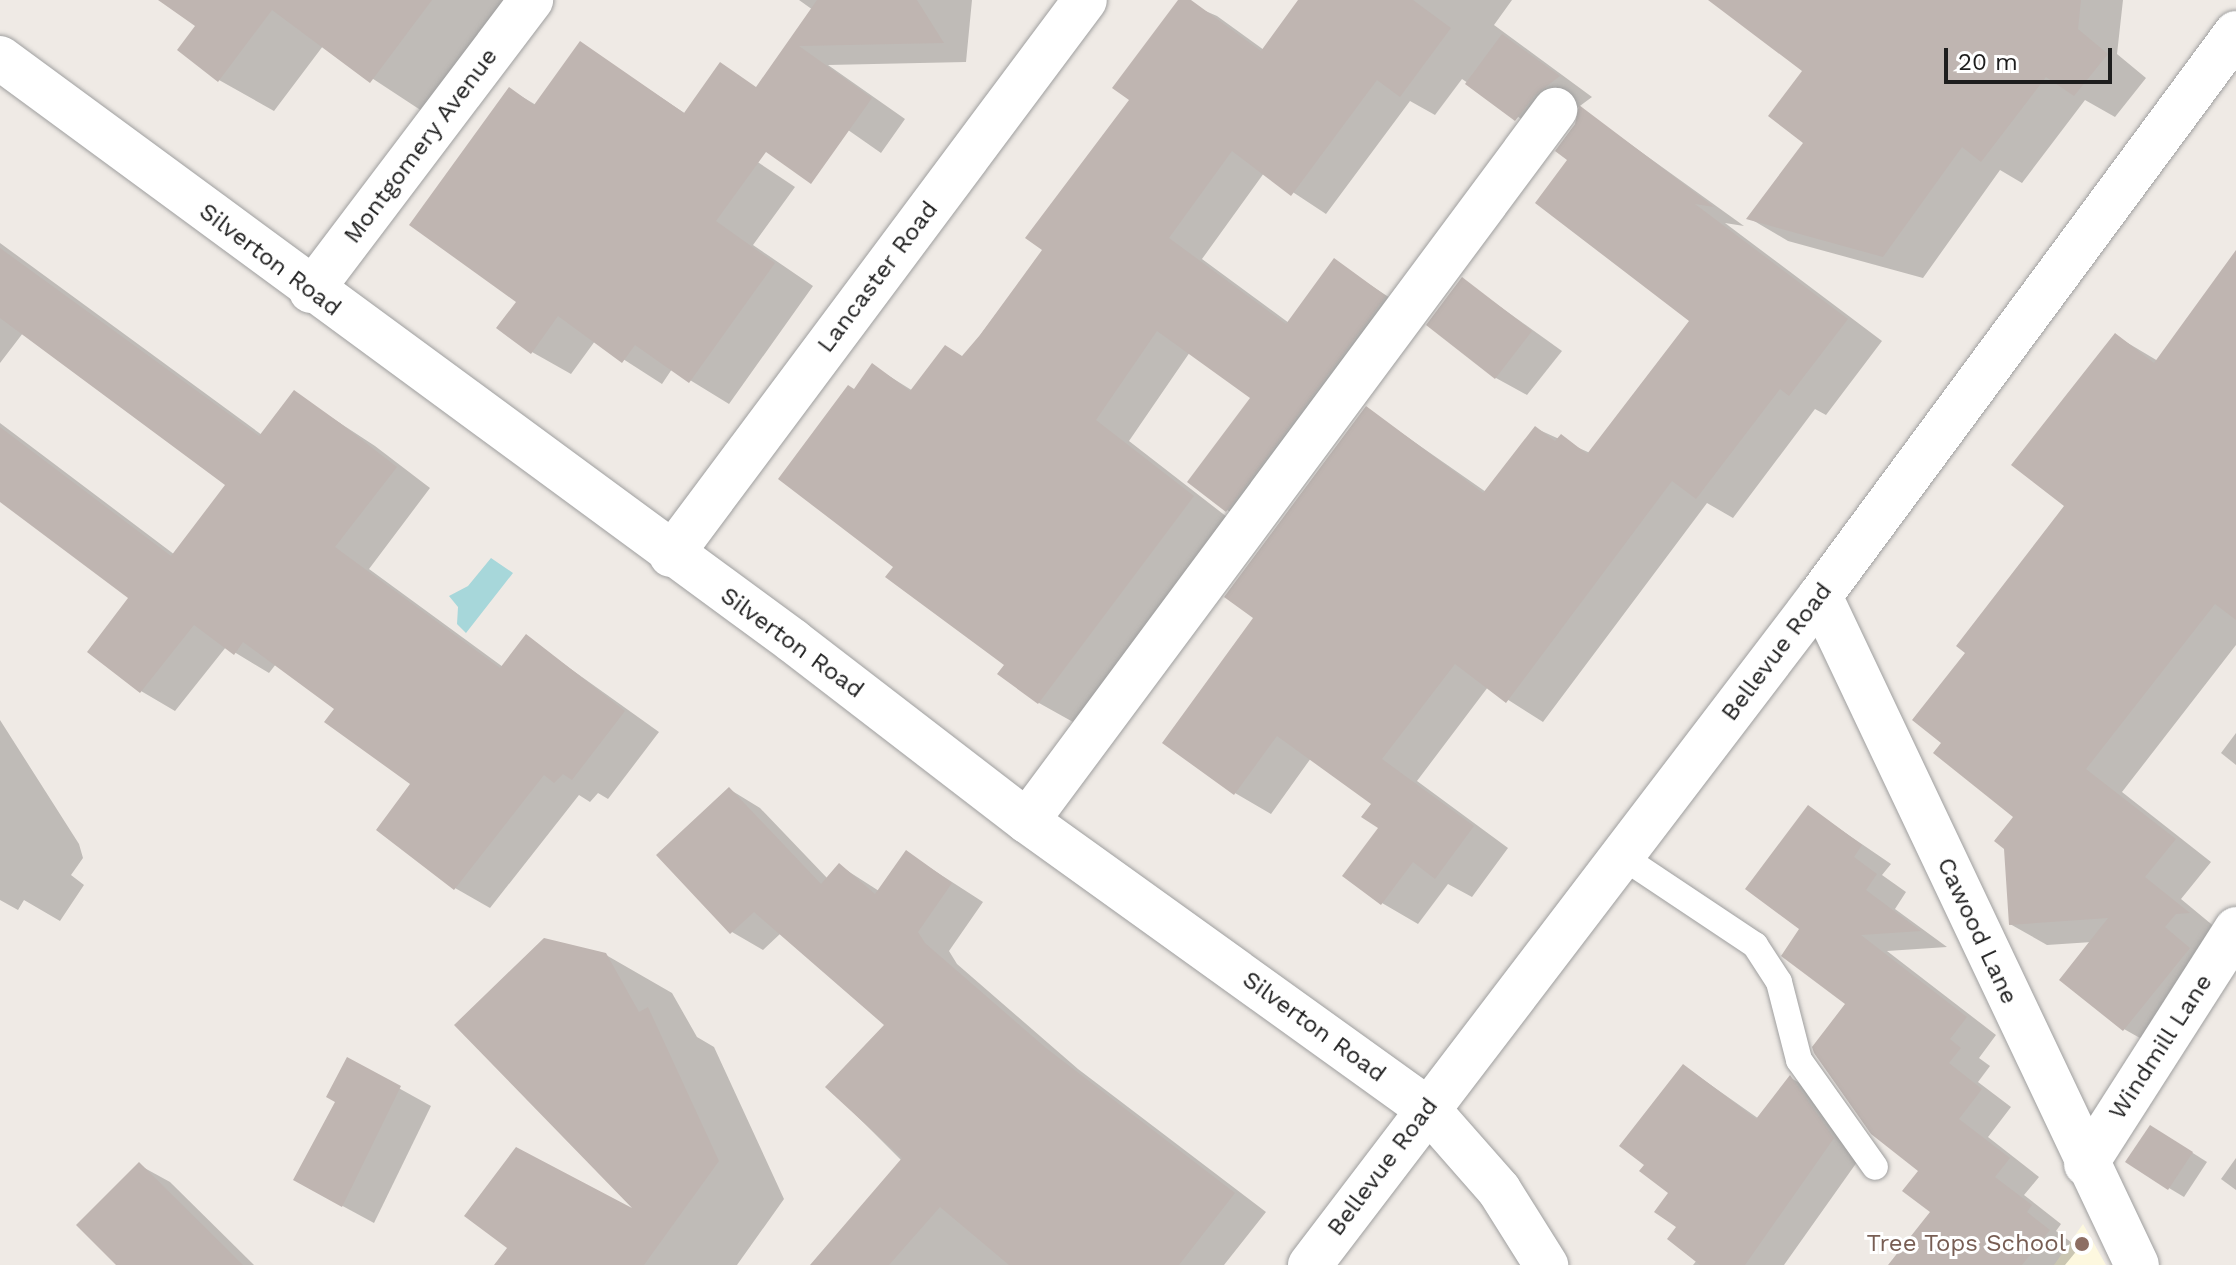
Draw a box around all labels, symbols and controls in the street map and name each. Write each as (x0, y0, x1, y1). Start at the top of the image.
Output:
scale bar (1948, 32, 2116, 82)
street label: Montgomery Avenue (338, 42, 504, 250)
text: 20 m (1958, 48, 2018, 76)
street label: Lancaster Road (811, 195, 945, 359)
street label: Silverton Road (193, 197, 347, 323)
street label: Bellevue Road (1716, 577, 1838, 727)
street label: Silverton Road (715, 581, 869, 705)
street label: Cawood Lane (1931, 853, 2023, 1009)
street label: Silverton Road (1237, 965, 1391, 1089)
street label: Windmill Lane (2103, 969, 2219, 1125)
street label: Bellevue Road (1322, 1092, 1444, 1242)
place label: Tree Tops School (1866, 1230, 2066, 1258)
marker: Tree Tops School (2073, 1235, 2091, 1253)

